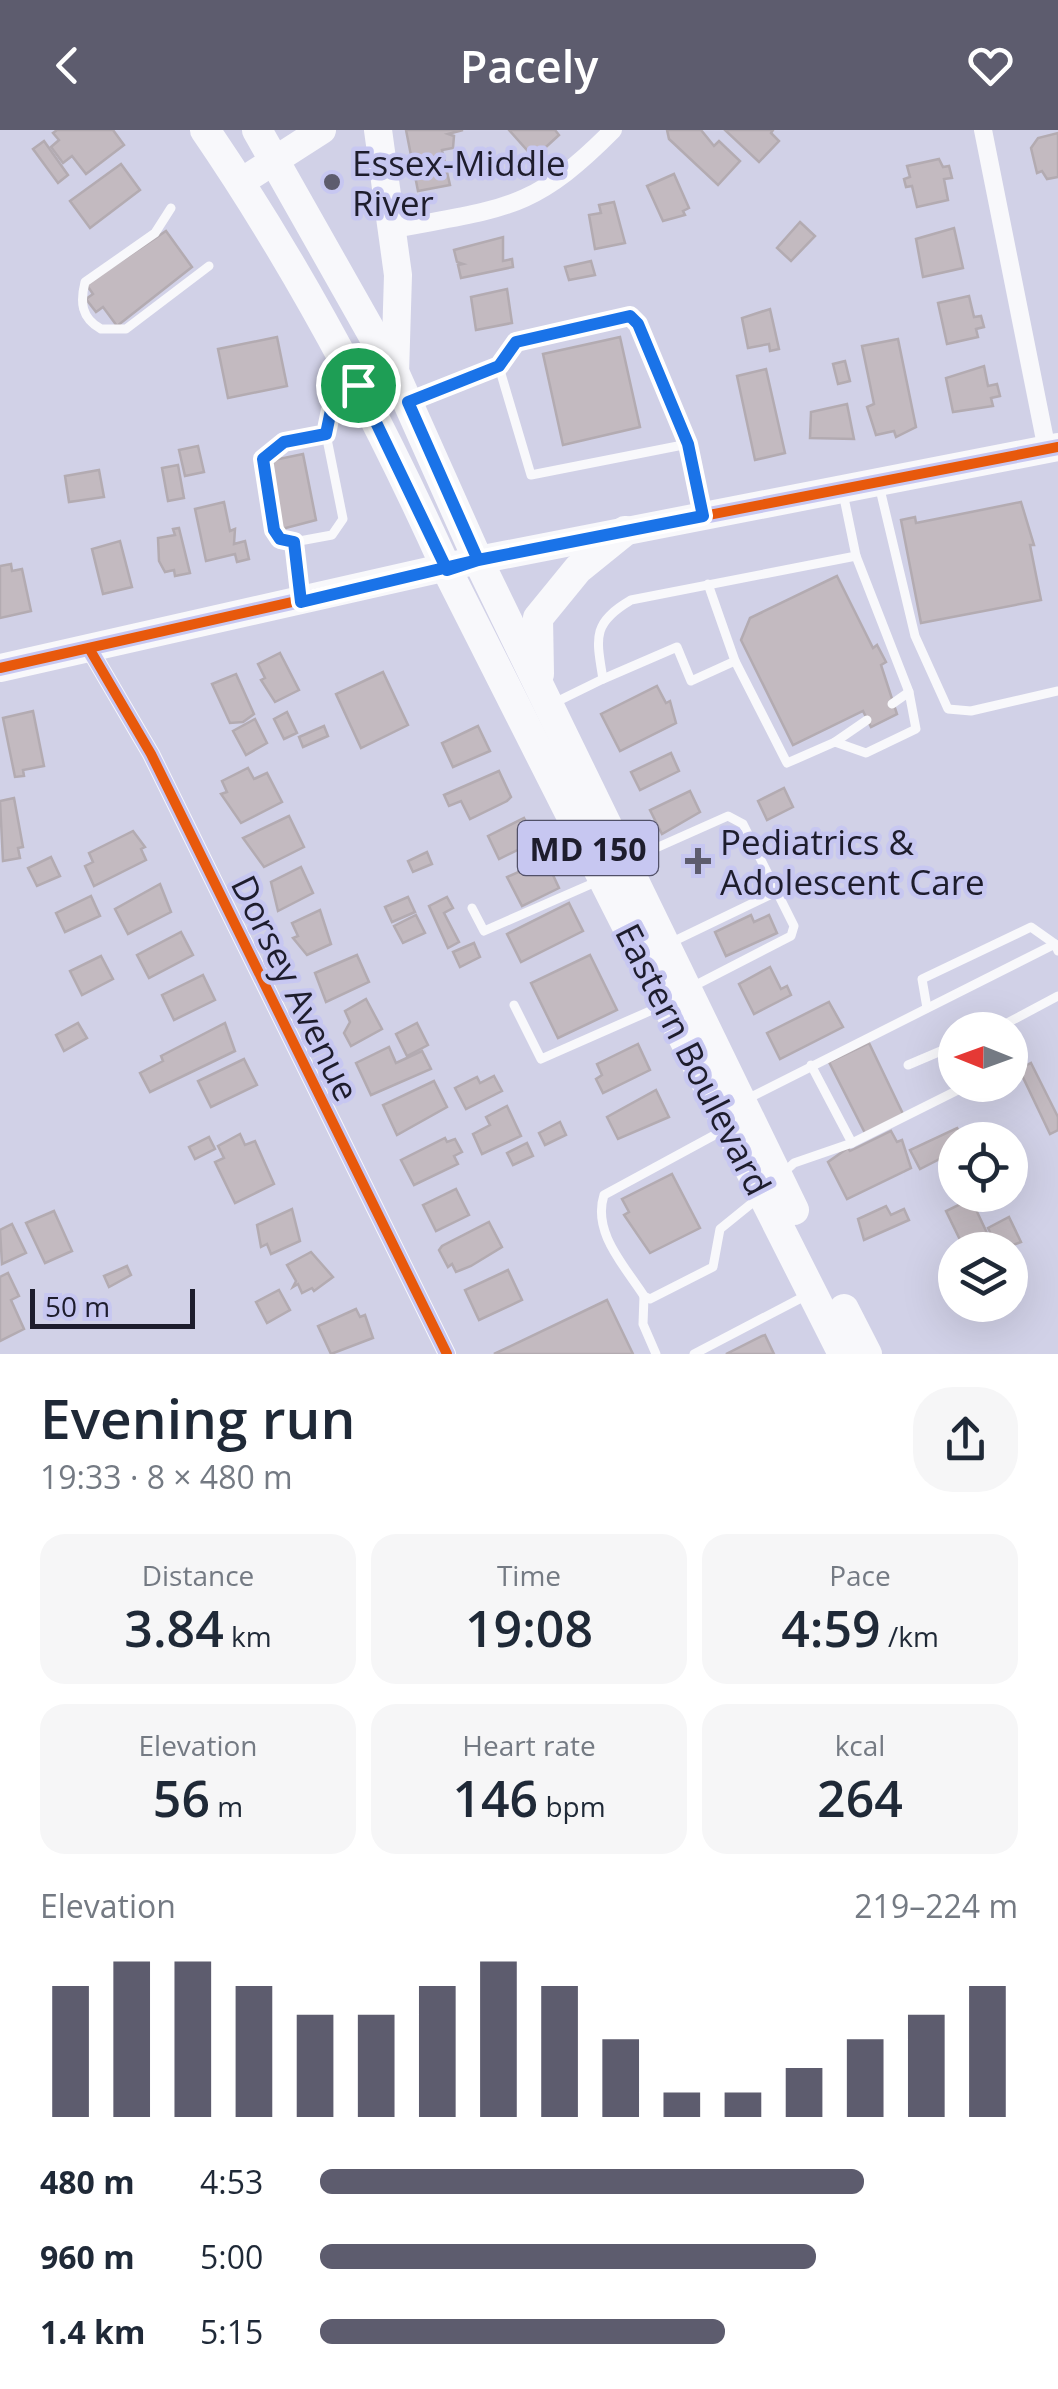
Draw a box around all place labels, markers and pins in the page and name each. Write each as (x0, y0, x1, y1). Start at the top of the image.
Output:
place label: Essex-Middle River (352, 139, 566, 226)
marker: Essex-Middle River (321, 171, 343, 193)
pin (316, 343, 401, 428)
place label: Pediatrics & Adolescent Care (720, 818, 985, 905)
marker: Pediatrics & Adolescent Care (685, 848, 711, 874)

